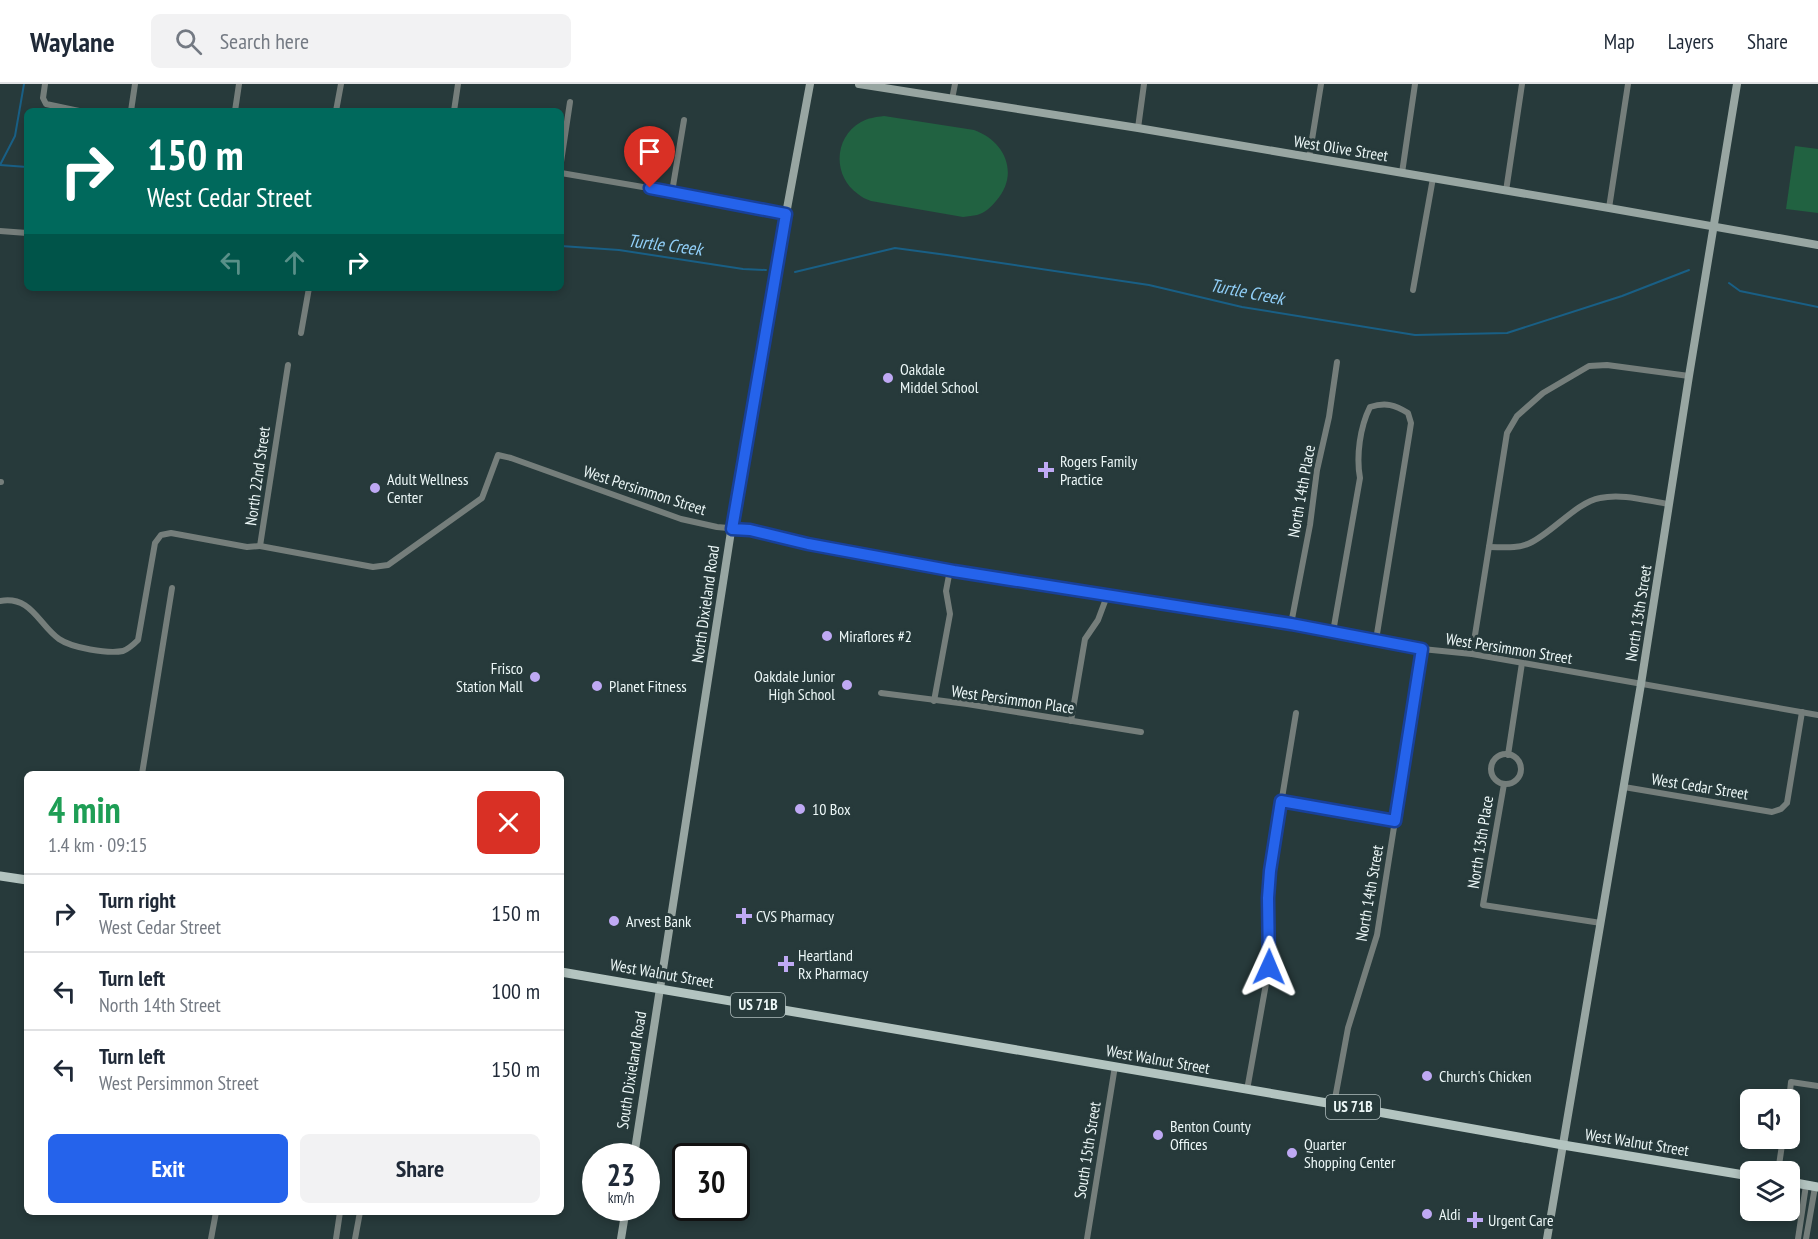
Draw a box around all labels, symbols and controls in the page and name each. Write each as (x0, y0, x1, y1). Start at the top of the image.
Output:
search box (151, 14, 571, 68)
text: Waylane (30, 23, 115, 60)
icon: search (172, 25, 205, 58)
text: Search here (220, 27, 309, 55)
text: Map (1604, 28, 1635, 55)
text: Layers (1668, 28, 1714, 55)
text: Share (1747, 28, 1788, 55)
pin (624, 126, 675, 188)
text: 150 m (147, 127, 244, 182)
street label: West Olive Street (1292, 131, 1390, 165)
icon: right (48, 132, 126, 210)
icon: arrive (633, 135, 666, 168)
text: West Cedar Street (147, 180, 312, 214)
water label: Turtle Creek (627, 229, 706, 261)
icon: left (215, 246, 248, 279)
icon: ahead (278, 246, 311, 279)
icon: right (341, 246, 374, 279)
water label: Turtle Creek (1208, 273, 1288, 310)
place label: Oakdale Middel School (900, 359, 979, 397)
marker: Oakdale Middel School (881, 371, 895, 385)
street label: North 22nd Street (240, 425, 274, 527)
street label: North 14th Place (1283, 443, 1319, 539)
place label: Rogers Family Practice (1060, 451, 1137, 489)
street label: West Persimmon Street (581, 461, 709, 519)
marker: Rogers Family Practice (1037, 461, 1055, 479)
place label: Adult Wellness Center (387, 469, 468, 507)
marker: Adult Wellness Center (368, 481, 382, 495)
street label: North Dixieland Road (687, 544, 723, 664)
street label: North 13th Street (1620, 563, 1656, 663)
place label: Miraflores #2 (839, 626, 912, 646)
street label: West Persimmon Street (1444, 628, 1574, 668)
marker: Miraflores #2 (820, 629, 834, 643)
place label: Frisco Station Mall (456, 658, 523, 696)
place label: Oakdale Junior High School (754, 666, 836, 704)
marker: Frisco Station Mall (528, 670, 542, 684)
place label: Planet Fitness (609, 676, 687, 696)
marker: Oakdale Junior High School (840, 678, 854, 692)
marker: Planet Fitness (590, 679, 604, 693)
street label: West Persimmon Place (950, 680, 1076, 718)
street label: West Cedar Street (1650, 768, 1750, 804)
text: 4 min (48, 786, 121, 833)
button: close (477, 791, 540, 854)
street label: North 13th Place (1463, 794, 1497, 890)
place label: 10 Box (812, 799, 851, 819)
marker: 10 Box (793, 802, 807, 816)
text: 1.4 km · 09:15 (48, 832, 147, 858)
street label: North 14th Street (1351, 843, 1387, 943)
text: Turn right (99, 886, 176, 914)
icon: right (48, 897, 81, 930)
text: 150 m (491, 899, 540, 927)
place label: CVS Pharmacy (756, 906, 834, 926)
marker: CVS Pharmacy (737, 909, 751, 923)
place label: Arvest Bank (626, 911, 692, 931)
text: West Cedar Street (99, 914, 221, 940)
marker: Arvest Bank (607, 914, 621, 928)
position arrow (1237, 935, 1301, 999)
place label: Heartland Rx Pharmacy (798, 945, 868, 983)
street label: West Walnut Street (609, 954, 716, 992)
marker: Heartland Rx Pharmacy (779, 957, 793, 971)
text: Turn left (99, 964, 165, 992)
icon: left (48, 975, 81, 1008)
text: 100 m (491, 977, 540, 1005)
text: North 14th Street (99, 992, 221, 1018)
road number: US 71B (731, 993, 785, 1017)
street label: South Dixieland Road (612, 1010, 650, 1130)
street label: West Walnut Street (1105, 1040, 1212, 1078)
text: Turn left (99, 1042, 165, 1070)
icon: left (48, 1053, 81, 1086)
text: 150 m (491, 1055, 540, 1083)
place label: Church's Chicken (1439, 1066, 1532, 1086)
marker: Church's Chicken (1420, 1069, 1434, 1083)
text: West Persimmon Street (99, 1070, 259, 1096)
map controls (1740, 1089, 1800, 1221)
button: sound (1740, 1089, 1800, 1149)
road number: US 71B (1326, 1095, 1380, 1119)
street label: South 15th Street (1069, 1100, 1105, 1200)
place label: Benton County Offices (1170, 1116, 1251, 1154)
street label: West Walnut Street (1584, 1124, 1691, 1160)
marker: Benton County Offices (1151, 1128, 1165, 1142)
button: Exit (48, 1134, 288, 1203)
button: Share (300, 1134, 540, 1203)
place label: Quarter Shopping Center (1304, 1134, 1396, 1172)
speed limit sign: 30 (672, 1143, 750, 1221)
marker: Quarter Shopping Center (1285, 1146, 1299, 1160)
text: 23 (607, 1155, 635, 1194)
button: layers (1740, 1161, 1800, 1221)
text: km/h (608, 1188, 634, 1207)
place label: Aldi (1439, 1204, 1461, 1224)
marker: Aldi (1420, 1207, 1434, 1221)
place label: Urgent Care (1488, 1210, 1554, 1230)
marker: Urgent Care (1466, 1211, 1484, 1229)

